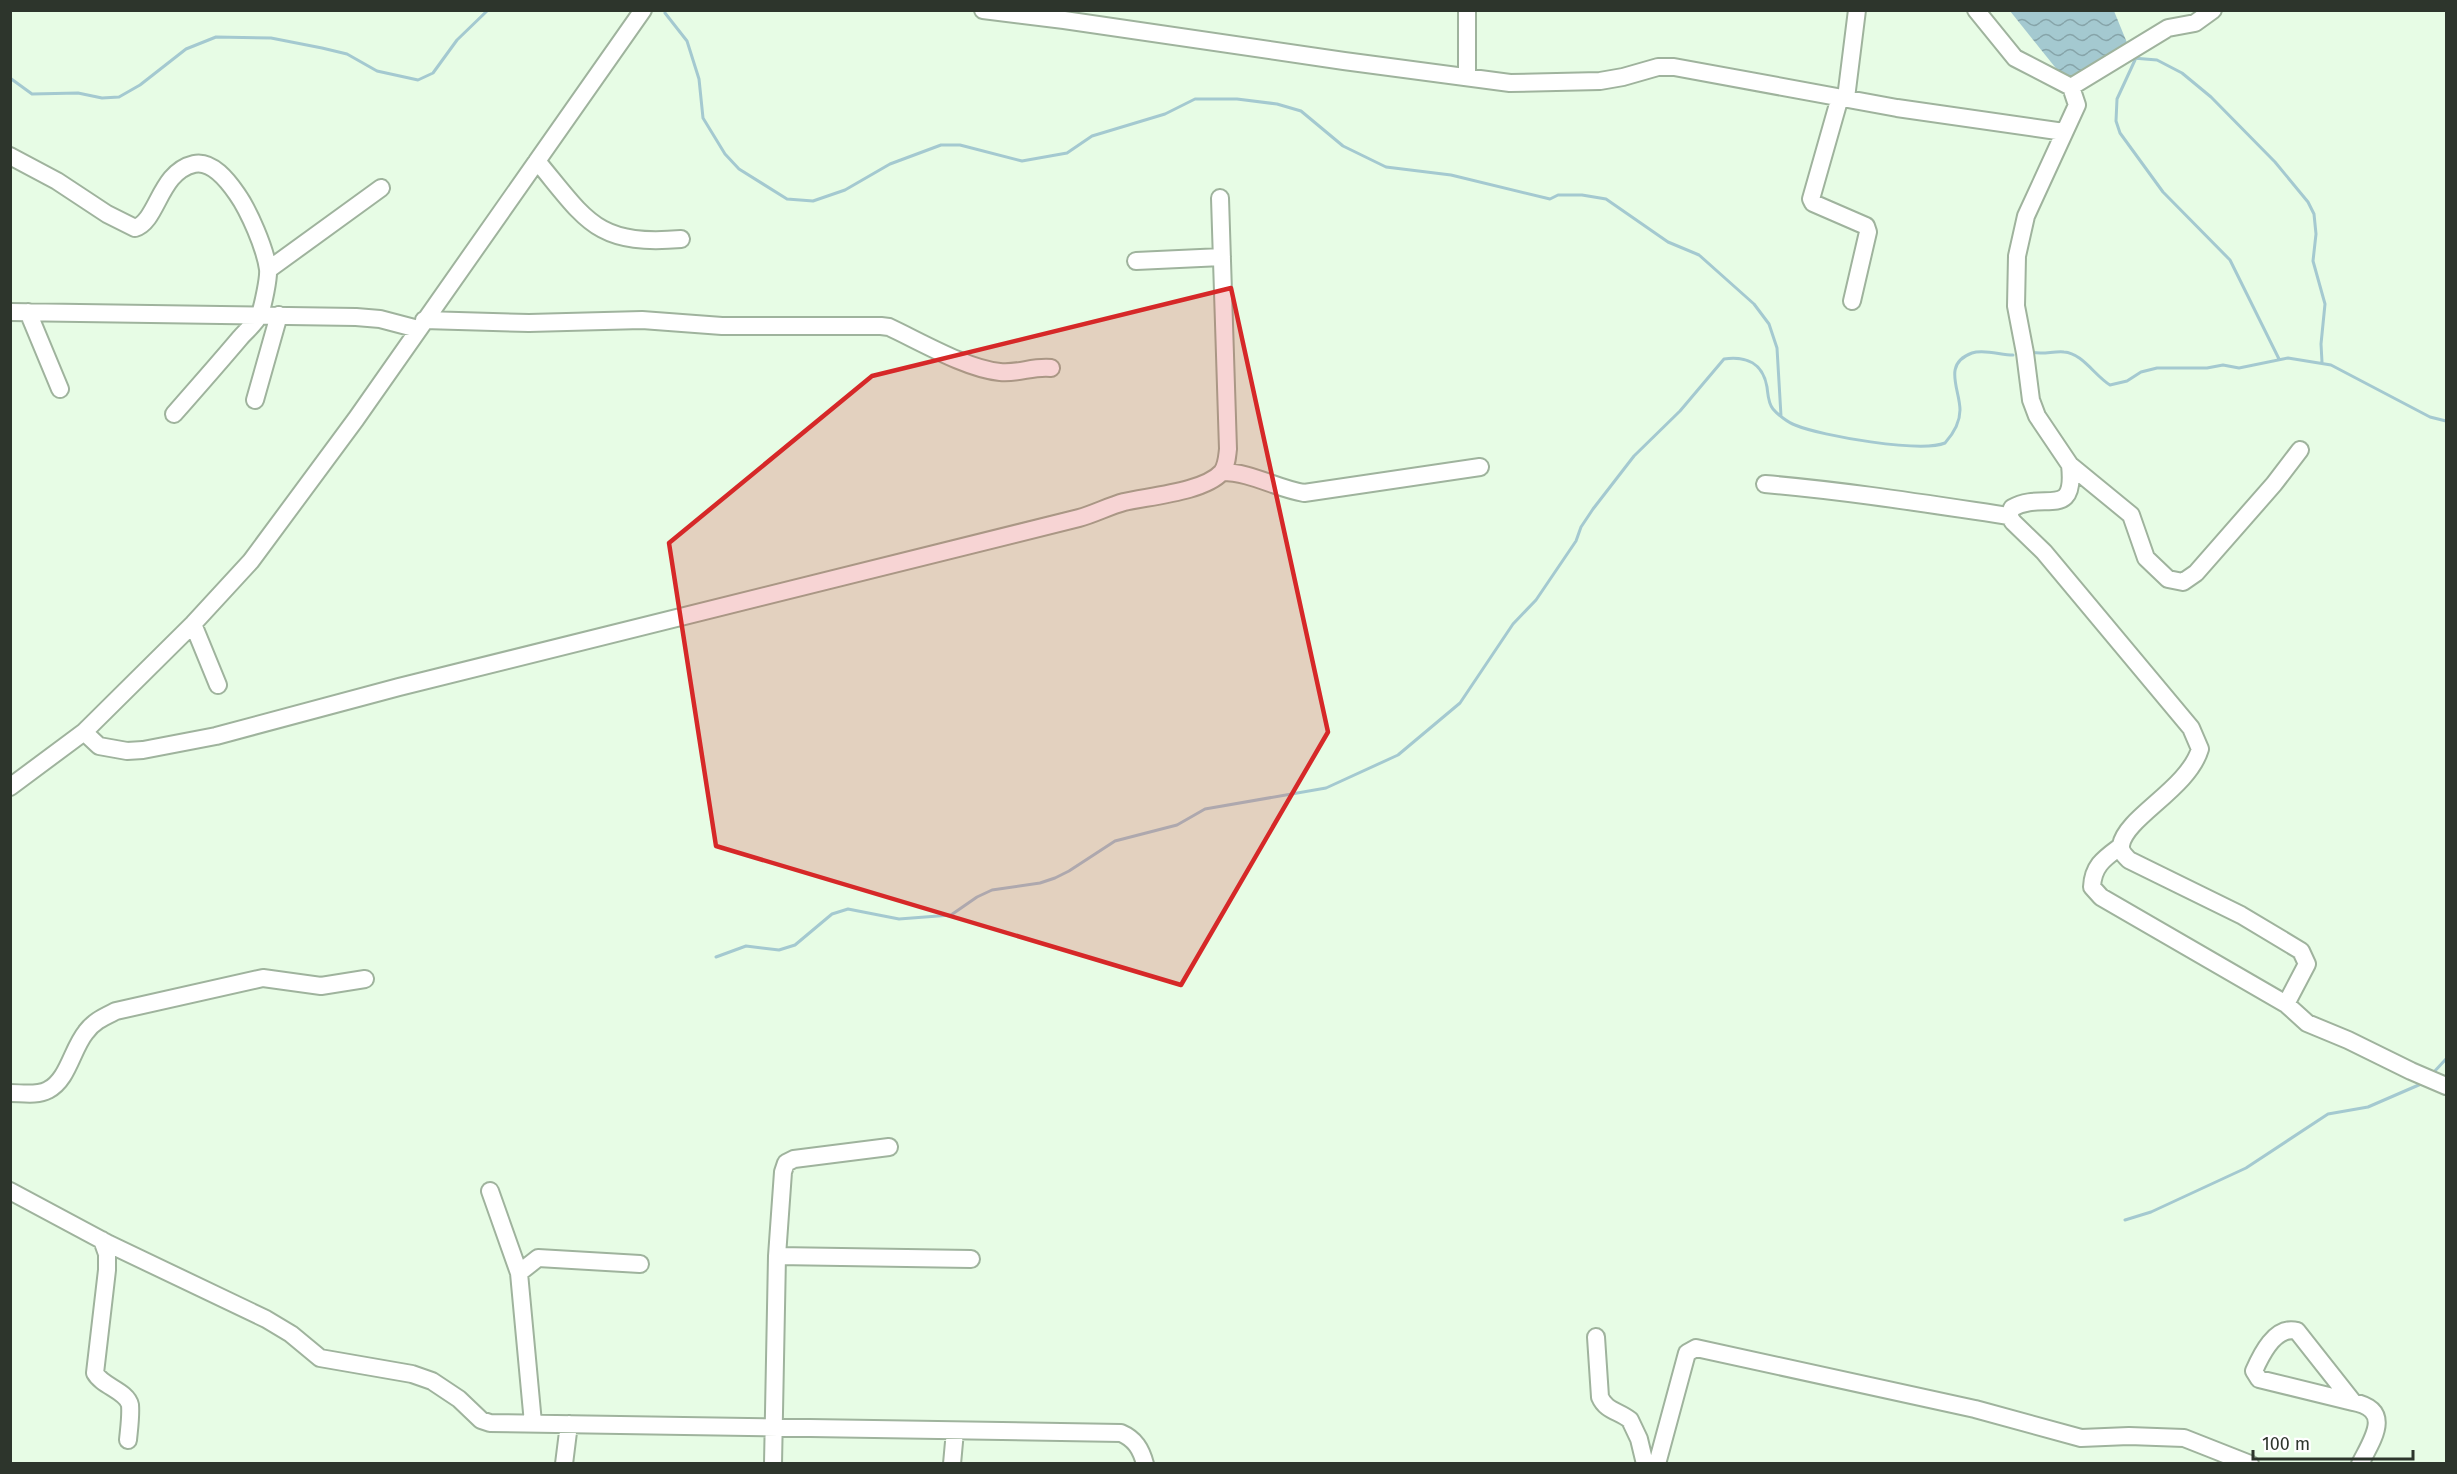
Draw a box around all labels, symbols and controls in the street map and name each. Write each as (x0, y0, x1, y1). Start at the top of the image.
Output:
scale bar (2253, 1423, 2414, 1461)
text: 100 m (2262, 1433, 2310, 1455)

